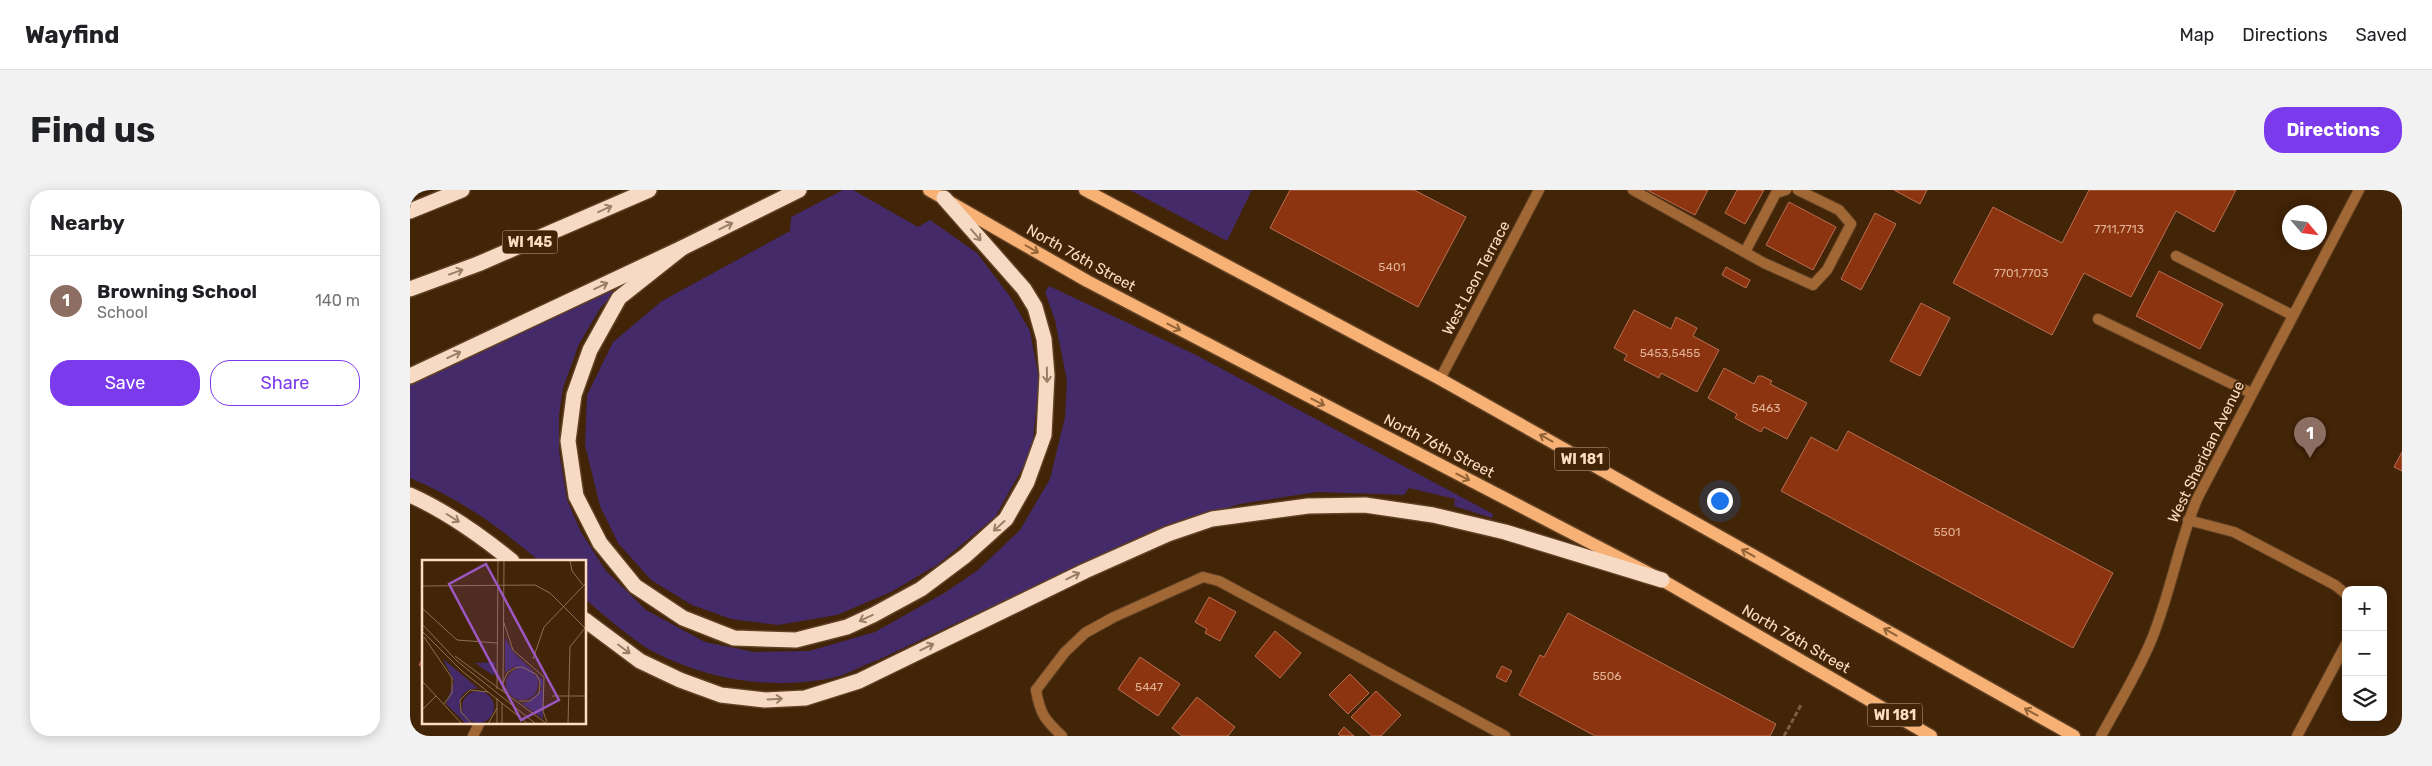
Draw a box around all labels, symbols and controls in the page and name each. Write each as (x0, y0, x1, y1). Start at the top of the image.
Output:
text: Wayfind (25, 21, 119, 49)
text: Map (2179, 24, 2214, 46)
text: Directions (2242, 24, 2328, 46)
text: Saved (2356, 24, 2407, 46)
button: Directions (2264, 107, 2402, 153)
text: Find us (30, 109, 155, 151)
one-way arrow (597, 203, 612, 213)
north arrow (2282, 205, 2327, 250)
text: Nearby (50, 210, 125, 235)
street label: West Leon Terrace (1438, 218, 1514, 338)
one-way arrow (718, 221, 733, 230)
street label: North 76th Street (1023, 221, 1139, 295)
house number: 7711,7713 (2094, 222, 2144, 236)
one-way arrow (970, 228, 982, 241)
road number: WI 145 (502, 231, 558, 254)
one-way arrow (1024, 244, 1039, 254)
house number: 5401 (1378, 260, 1406, 274)
house number: 7701,7703 (1994, 266, 2048, 280)
one-way arrow (448, 267, 463, 276)
text: Browning School (97, 280, 257, 303)
one-way arrow (593, 280, 608, 290)
text: 1 (62, 291, 70, 310)
text: 140 m (315, 291, 360, 310)
text: School (97, 303, 148, 322)
one-way arrow (1166, 323, 1181, 332)
house number: 5453,5455 (1640, 346, 1700, 360)
one-way arrow (446, 350, 461, 359)
button: Save (50, 360, 200, 406)
button: Share (210, 360, 360, 406)
one-way arrow (1042, 366, 1052, 382)
street label: West Sheridan Avenue (2164, 378, 2248, 526)
one-way arrow (1311, 397, 1326, 407)
house number: 5463 (1751, 401, 1781, 415)
street label: North 76th Street (1381, 410, 1497, 482)
pin: 1 (2294, 417, 2326, 458)
one-way arrow (1539, 433, 1553, 443)
road number: WI 181 (1554, 448, 1610, 470)
one-way arrow (1455, 472, 1470, 482)
your location (1707, 488, 1733, 514)
one-way arrow (446, 512, 460, 523)
one-way arrow (993, 520, 1006, 531)
house number: 5501 (1933, 525, 1961, 539)
one-way arrow (1742, 547, 1756, 557)
inset map (422, 560, 586, 724)
one-way arrow (1066, 571, 1081, 581)
map controls (2342, 586, 2387, 721)
button: + (2342, 586, 2387, 631)
street label: North 76th Street (1739, 601, 1853, 677)
one-way arrow (859, 613, 874, 623)
one-way arrow (1883, 627, 1898, 637)
button: − (2342, 631, 2387, 676)
one-way arrow (919, 642, 934, 652)
one-way arrow (617, 644, 631, 654)
house number: 5506 (1592, 669, 1622, 683)
button: layers (2342, 676, 2387, 721)
house number: 5447 (1135, 680, 1163, 694)
one-way arrow (767, 695, 783, 704)
road number: WI 181 (1868, 704, 1922, 726)
one-way arrow (2024, 707, 2039, 717)

